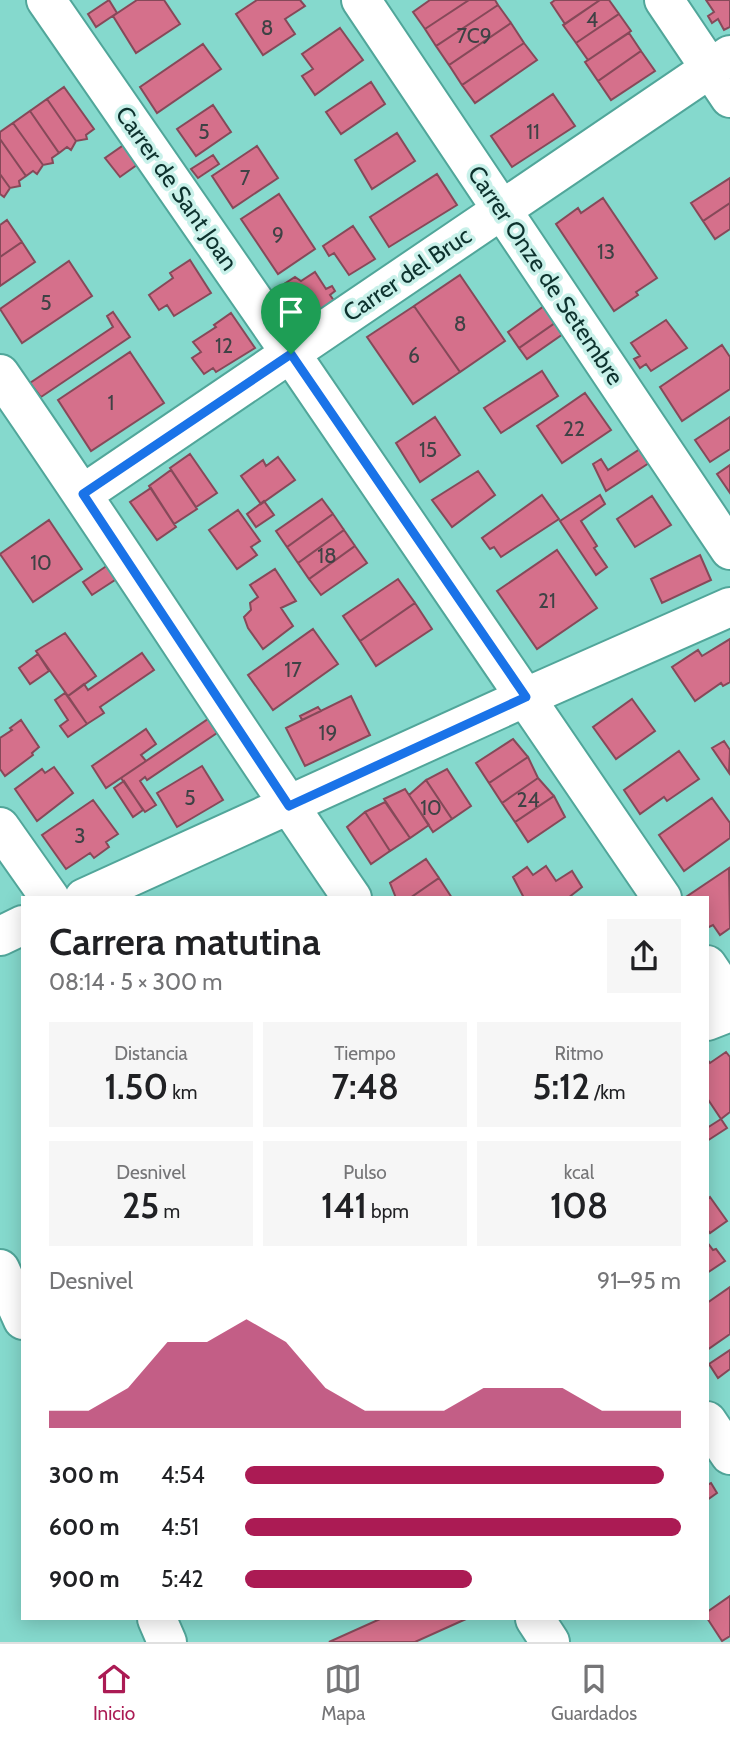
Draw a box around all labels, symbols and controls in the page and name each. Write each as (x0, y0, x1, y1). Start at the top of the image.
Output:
house number: 4 (586, 7, 598, 32)
house number: 8 (261, 15, 273, 40)
house number: 7C9 (456, 23, 492, 48)
street label: Carrer de Sant Joan (110, 100, 244, 276)
house number: 5 (198, 119, 210, 144)
house number: 11 (526, 119, 540, 144)
street label: Carrer Onze de Setembre (462, 160, 630, 390)
house number: 7 (240, 165, 251, 190)
street label: Carrer del Bruc (337, 220, 477, 328)
house number: 9 (272, 222, 284, 247)
house number: 13 (597, 239, 615, 264)
pin (261, 282, 321, 354)
house number: 5 (40, 290, 52, 315)
icon: arrive (272, 293, 310, 331)
house number: 8 (454, 311, 466, 336)
house number: 12 (215, 333, 233, 358)
house number: 6 (408, 343, 420, 368)
house number: 1 (108, 390, 114, 415)
house number: 22 (563, 416, 585, 441)
house number: 15 (419, 437, 437, 462)
house number: 18 (317, 543, 337, 568)
house number: 10 (30, 550, 52, 575)
house number: 21 (538, 588, 556, 613)
house number: 17 (284, 657, 302, 682)
house number: 19 (319, 720, 337, 745)
house number: 5 (184, 785, 196, 810)
house number: 24 (516, 787, 540, 812)
house number: 10 (420, 795, 442, 820)
house number: 3 (74, 823, 86, 848)
text: Carrera matutina (49, 918, 321, 965)
button: share (607, 919, 681, 993)
text: 08:14 · 5 × 300 m (49, 968, 222, 996)
text: Distancia (114, 1042, 188, 1065)
text: Tiempo (334, 1042, 396, 1065)
text: Ritmo (555, 1042, 603, 1065)
text: 1.50 (105, 1065, 168, 1108)
text: 7:48 (331, 1065, 399, 1108)
text: 5:12 (533, 1065, 590, 1108)
text: km (168, 1081, 197, 1104)
text: /km (590, 1081, 625, 1104)
text: Desnivel (116, 1161, 186, 1184)
text: Pulso (343, 1161, 387, 1184)
text: kcal (564, 1161, 594, 1184)
text: 25 (122, 1184, 159, 1227)
text: 141 (321, 1184, 367, 1227)
text: 108 (550, 1184, 608, 1227)
text: m (159, 1200, 180, 1223)
text: bpm (367, 1200, 409, 1223)
text: Desnivel (49, 1267, 133, 1295)
text: 91–95 m (597, 1267, 681, 1295)
text: 300 m (49, 1461, 119, 1489)
text: 4:54 (161, 1461, 205, 1489)
text: 600 m (49, 1513, 120, 1541)
text: 4:51 (161, 1513, 199, 1541)
text: 900 m (49, 1565, 120, 1593)
text: 5:42 (161, 1565, 204, 1593)
tab: Inicio (93, 1660, 135, 1725)
tab: Mapa (321, 1660, 365, 1725)
tab: Guardados (551, 1660, 637, 1725)

